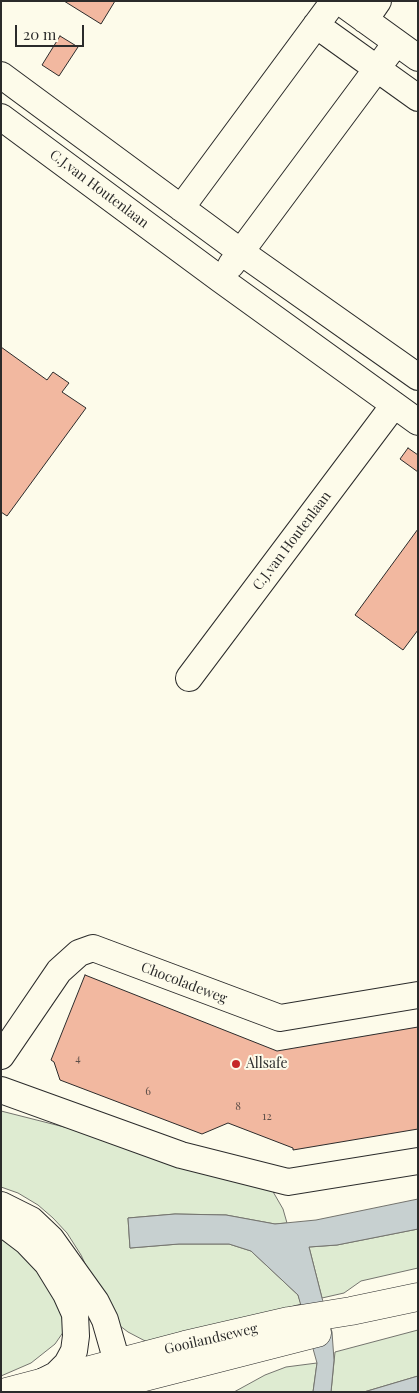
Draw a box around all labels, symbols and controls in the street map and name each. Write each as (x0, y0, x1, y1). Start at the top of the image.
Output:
scale bar (18, 15, 86, 47)
text: 20 m (23, 24, 56, 44)
street label: C.J.van Houtenlaan (46, 146, 152, 232)
street label: C.J.van Houtenlaan (249, 488, 335, 594)
street label: Chocoladeweg (138, 959, 230, 1007)
house number: 4 (75, 1052, 81, 1066)
place label: Allsafe (246, 1056, 288, 1072)
marker: Allsafe (230, 1058, 242, 1070)
house number: 6 (145, 1085, 151, 1099)
house number: 8 (235, 1100, 241, 1114)
house number: 12 (262, 1110, 272, 1124)
street label: Gooilandseweg (163, 1320, 259, 1358)

